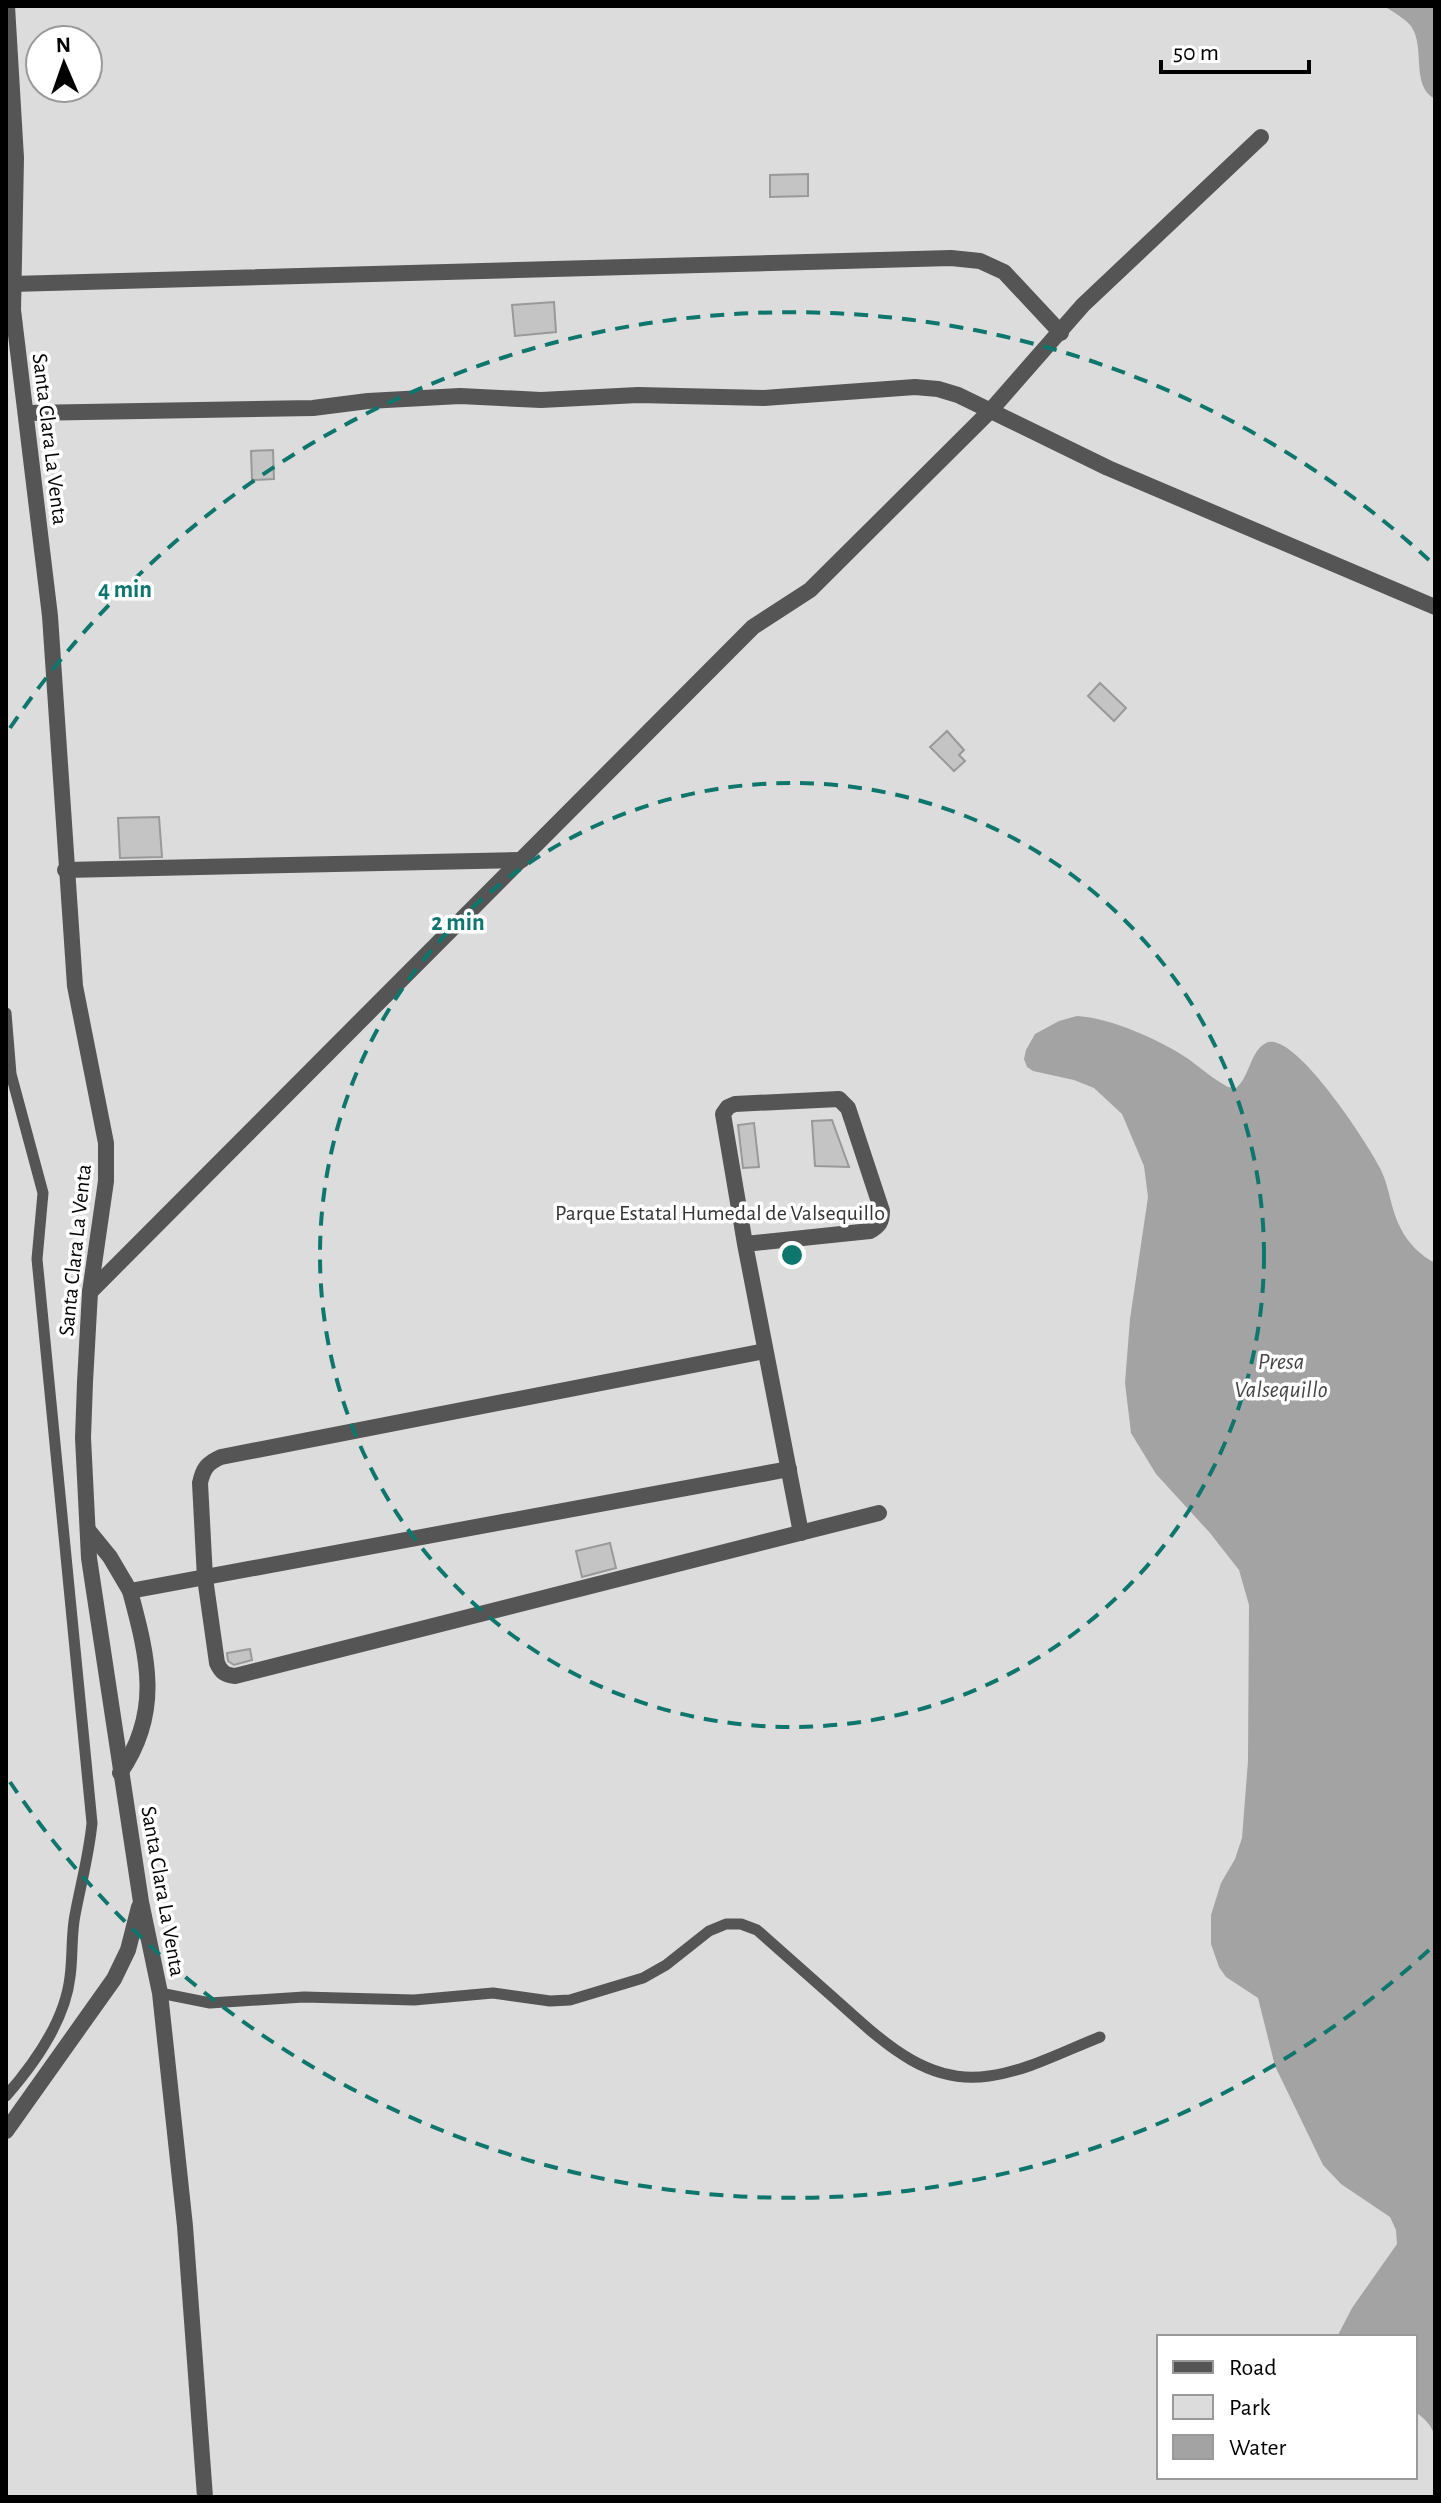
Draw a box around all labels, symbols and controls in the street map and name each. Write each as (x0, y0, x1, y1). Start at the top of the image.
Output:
north arrow (24, 24, 104, 104)
scale bar (1161, 24, 1309, 74)
text: N (55, 34, 71, 56)
text: 50 m (1173, 41, 1219, 65)
street label: Santa Clara La Venta (29, 352, 71, 526)
text: 4 min (98, 578, 152, 602)
text: 2 min (431, 911, 485, 935)
street label: Santa Clara La Venta (55, 1163, 95, 1337)
park label: Parque Estatal Humedal de Valsequillo (555, 1202, 885, 1224)
centre of rings (778, 1241, 806, 1269)
water label: Presa Valsequillo (1234, 1350, 1328, 1402)
street label: Santa Clara La Venta (137, 1804, 189, 1978)
legend (1157, 2335, 1417, 2479)
text: Road (1229, 2356, 1277, 2380)
text: Park (1229, 2396, 1270, 2420)
text: Water (1229, 2436, 1287, 2460)

